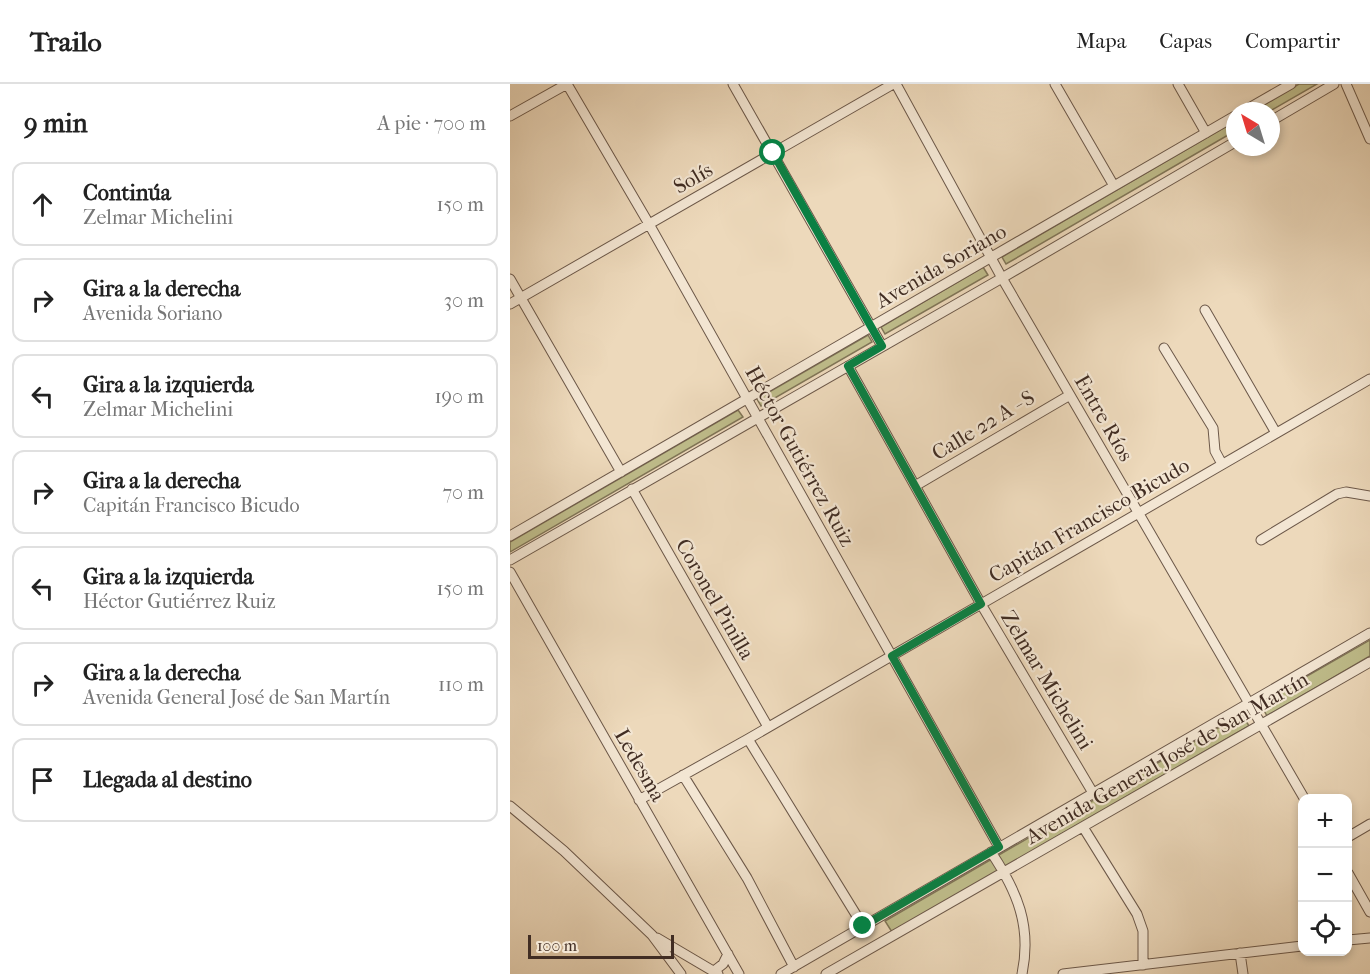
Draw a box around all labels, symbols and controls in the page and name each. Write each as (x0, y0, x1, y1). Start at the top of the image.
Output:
text: Trailo (30, 25, 102, 58)
text: Mapa (1076, 29, 1126, 53)
text: Capas (1159, 29, 1212, 53)
text: Compartir (1245, 29, 1340, 53)
north arrow (1226, 102, 1280, 156)
text: 9 min (24, 108, 88, 139)
text: A pie · 700 m (377, 112, 486, 135)
route start (759, 139, 785, 165)
street label: Solís (669, 157, 717, 199)
text: Continúa (83, 180, 171, 206)
icon: ahead (26, 188, 59, 221)
text: 150 m (436, 193, 484, 216)
text: Zelmar Michelini (83, 206, 233, 229)
street label: Avenida Soriano (871, 219, 1010, 314)
text: Gira a la derecha (83, 276, 240, 302)
icon: right (26, 284, 59, 317)
text: 30 m (444, 289, 484, 312)
text: Avenida Soriano (83, 302, 223, 325)
street label: Héctor Gutiérrez Ruiz (740, 362, 860, 550)
street label: Entre Ríos (1070, 371, 1138, 466)
text: Gira a la izquierda (83, 372, 254, 398)
icon: left (26, 380, 59, 413)
text: 190 m (434, 385, 484, 408)
street label: Calle 22 A - S (927, 385, 1039, 465)
text: Zelmar Michelini (83, 398, 233, 421)
street label: Capitán Francisco Bicudo (984, 453, 1194, 587)
text: Gira a la derecha (83, 468, 240, 494)
icon: right (26, 476, 59, 509)
text: 70 m (442, 481, 484, 504)
text: Capitán Francisco Bicudo (83, 494, 300, 517)
street label: Coronel Pinilla (671, 534, 759, 664)
text: Gira a la izquierda (83, 564, 254, 590)
icon: left (26, 572, 59, 605)
text: 150 m (436, 577, 484, 600)
text: Héctor Gutiérrez Ruiz (83, 590, 276, 613)
street label: Zelmar Michelini (996, 606, 1098, 754)
text: Gira a la derecha (83, 660, 240, 686)
street label: Avenida General José de San Martín (1021, 667, 1313, 850)
icon: right (26, 668, 59, 701)
text: 110 m (438, 673, 484, 696)
text: Avenida General José de San Martín (83, 686, 390, 709)
street label: Ledesma (610, 724, 671, 806)
icon: arrive (26, 764, 59, 797)
text: Llegada al destino (83, 767, 252, 793)
map controls (1298, 794, 1352, 956)
button: + (1298, 794, 1352, 848)
button: − (1298, 848, 1352, 902)
button: locate (1298, 902, 1352, 956)
route end (849, 912, 875, 938)
scale bar (528, 932, 674, 960)
text: 100 m (537, 936, 577, 955)

